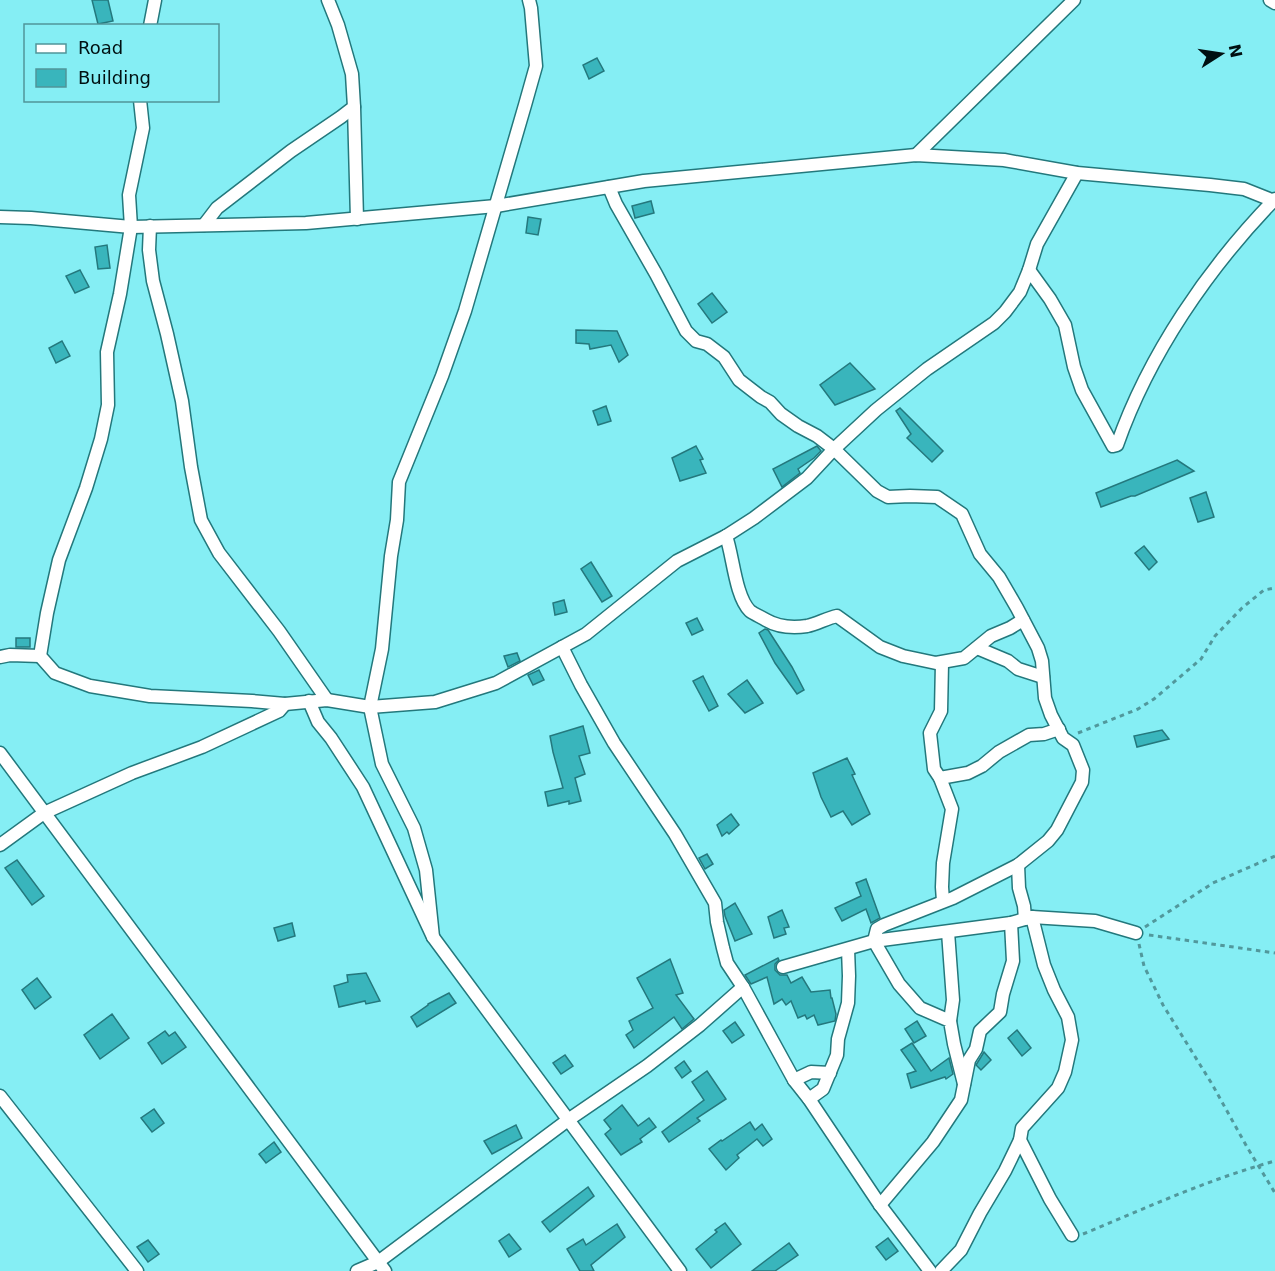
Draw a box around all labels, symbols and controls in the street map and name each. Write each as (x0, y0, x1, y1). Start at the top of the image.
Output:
legend (24, 24, 219, 102)
north arrow (1191, 24, 1251, 84)
text: Road (78, 37, 123, 58)
text: N (1224, 42, 1246, 60)
text: Building (78, 67, 151, 88)

